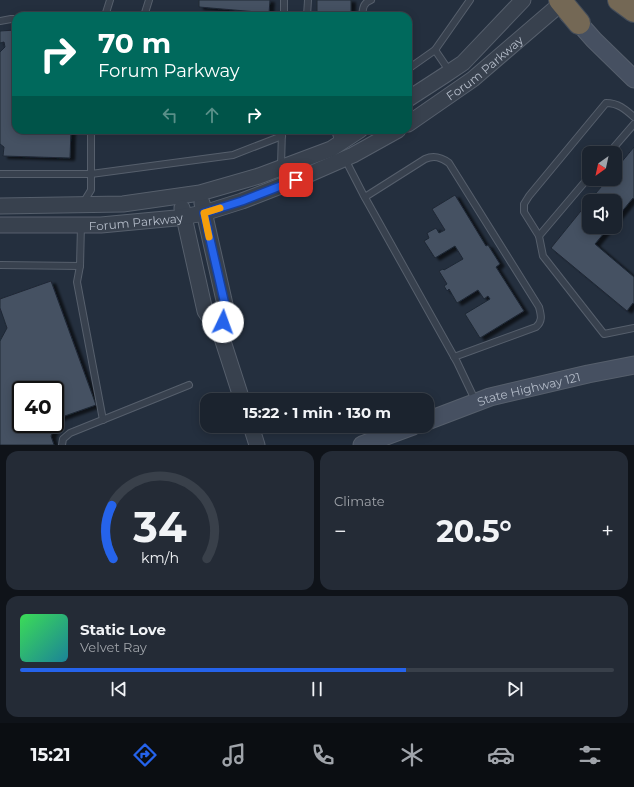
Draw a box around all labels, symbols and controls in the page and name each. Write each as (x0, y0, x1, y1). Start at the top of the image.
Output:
text: 70 m (98, 26, 171, 60)
icon: right (32, 28, 84, 80)
street label: Forum Parkway (443, 32, 526, 103)
text: Forum Parkway (98, 60, 240, 82)
icon: left (159, 104, 181, 126)
icon: ahead (201, 104, 223, 126)
icon: right (243, 104, 265, 126)
north arrow (582, 146, 622, 186)
map controls (582, 146, 622, 234)
pin (279, 163, 313, 197)
icon: arrive (285, 169, 307, 191)
button: sound (582, 194, 622, 234)
street label: Forum Parkway (89, 209, 185, 233)
position arrow (202, 301, 244, 343)
street label: State Highway 121 (475, 369, 582, 409)
speed limit sign: 40 (12, 381, 64, 433)
text: 15:22 · 1 min · 130 m (243, 403, 391, 422)
text: Climate (334, 493, 385, 509)
text: 34 (132, 501, 187, 551)
text: 20.5° (436, 513, 512, 550)
text: − (334, 518, 347, 545)
text: + (601, 518, 614, 545)
text: km/h (141, 548, 179, 566)
text: Static Love (80, 620, 166, 639)
text: Velvet Ray (80, 639, 147, 655)
icon: previous (108, 678, 130, 700)
icon: pause (306, 678, 328, 700)
icon: next (504, 678, 526, 700)
icon: directions (131, 741, 159, 769)
icon: music (220, 741, 248, 769)
icon: phone (309, 741, 337, 769)
icon: climate (398, 741, 426, 769)
icon: car (487, 741, 515, 769)
icon: filters (576, 741, 604, 769)
text: 15:21 (30, 744, 71, 766)

